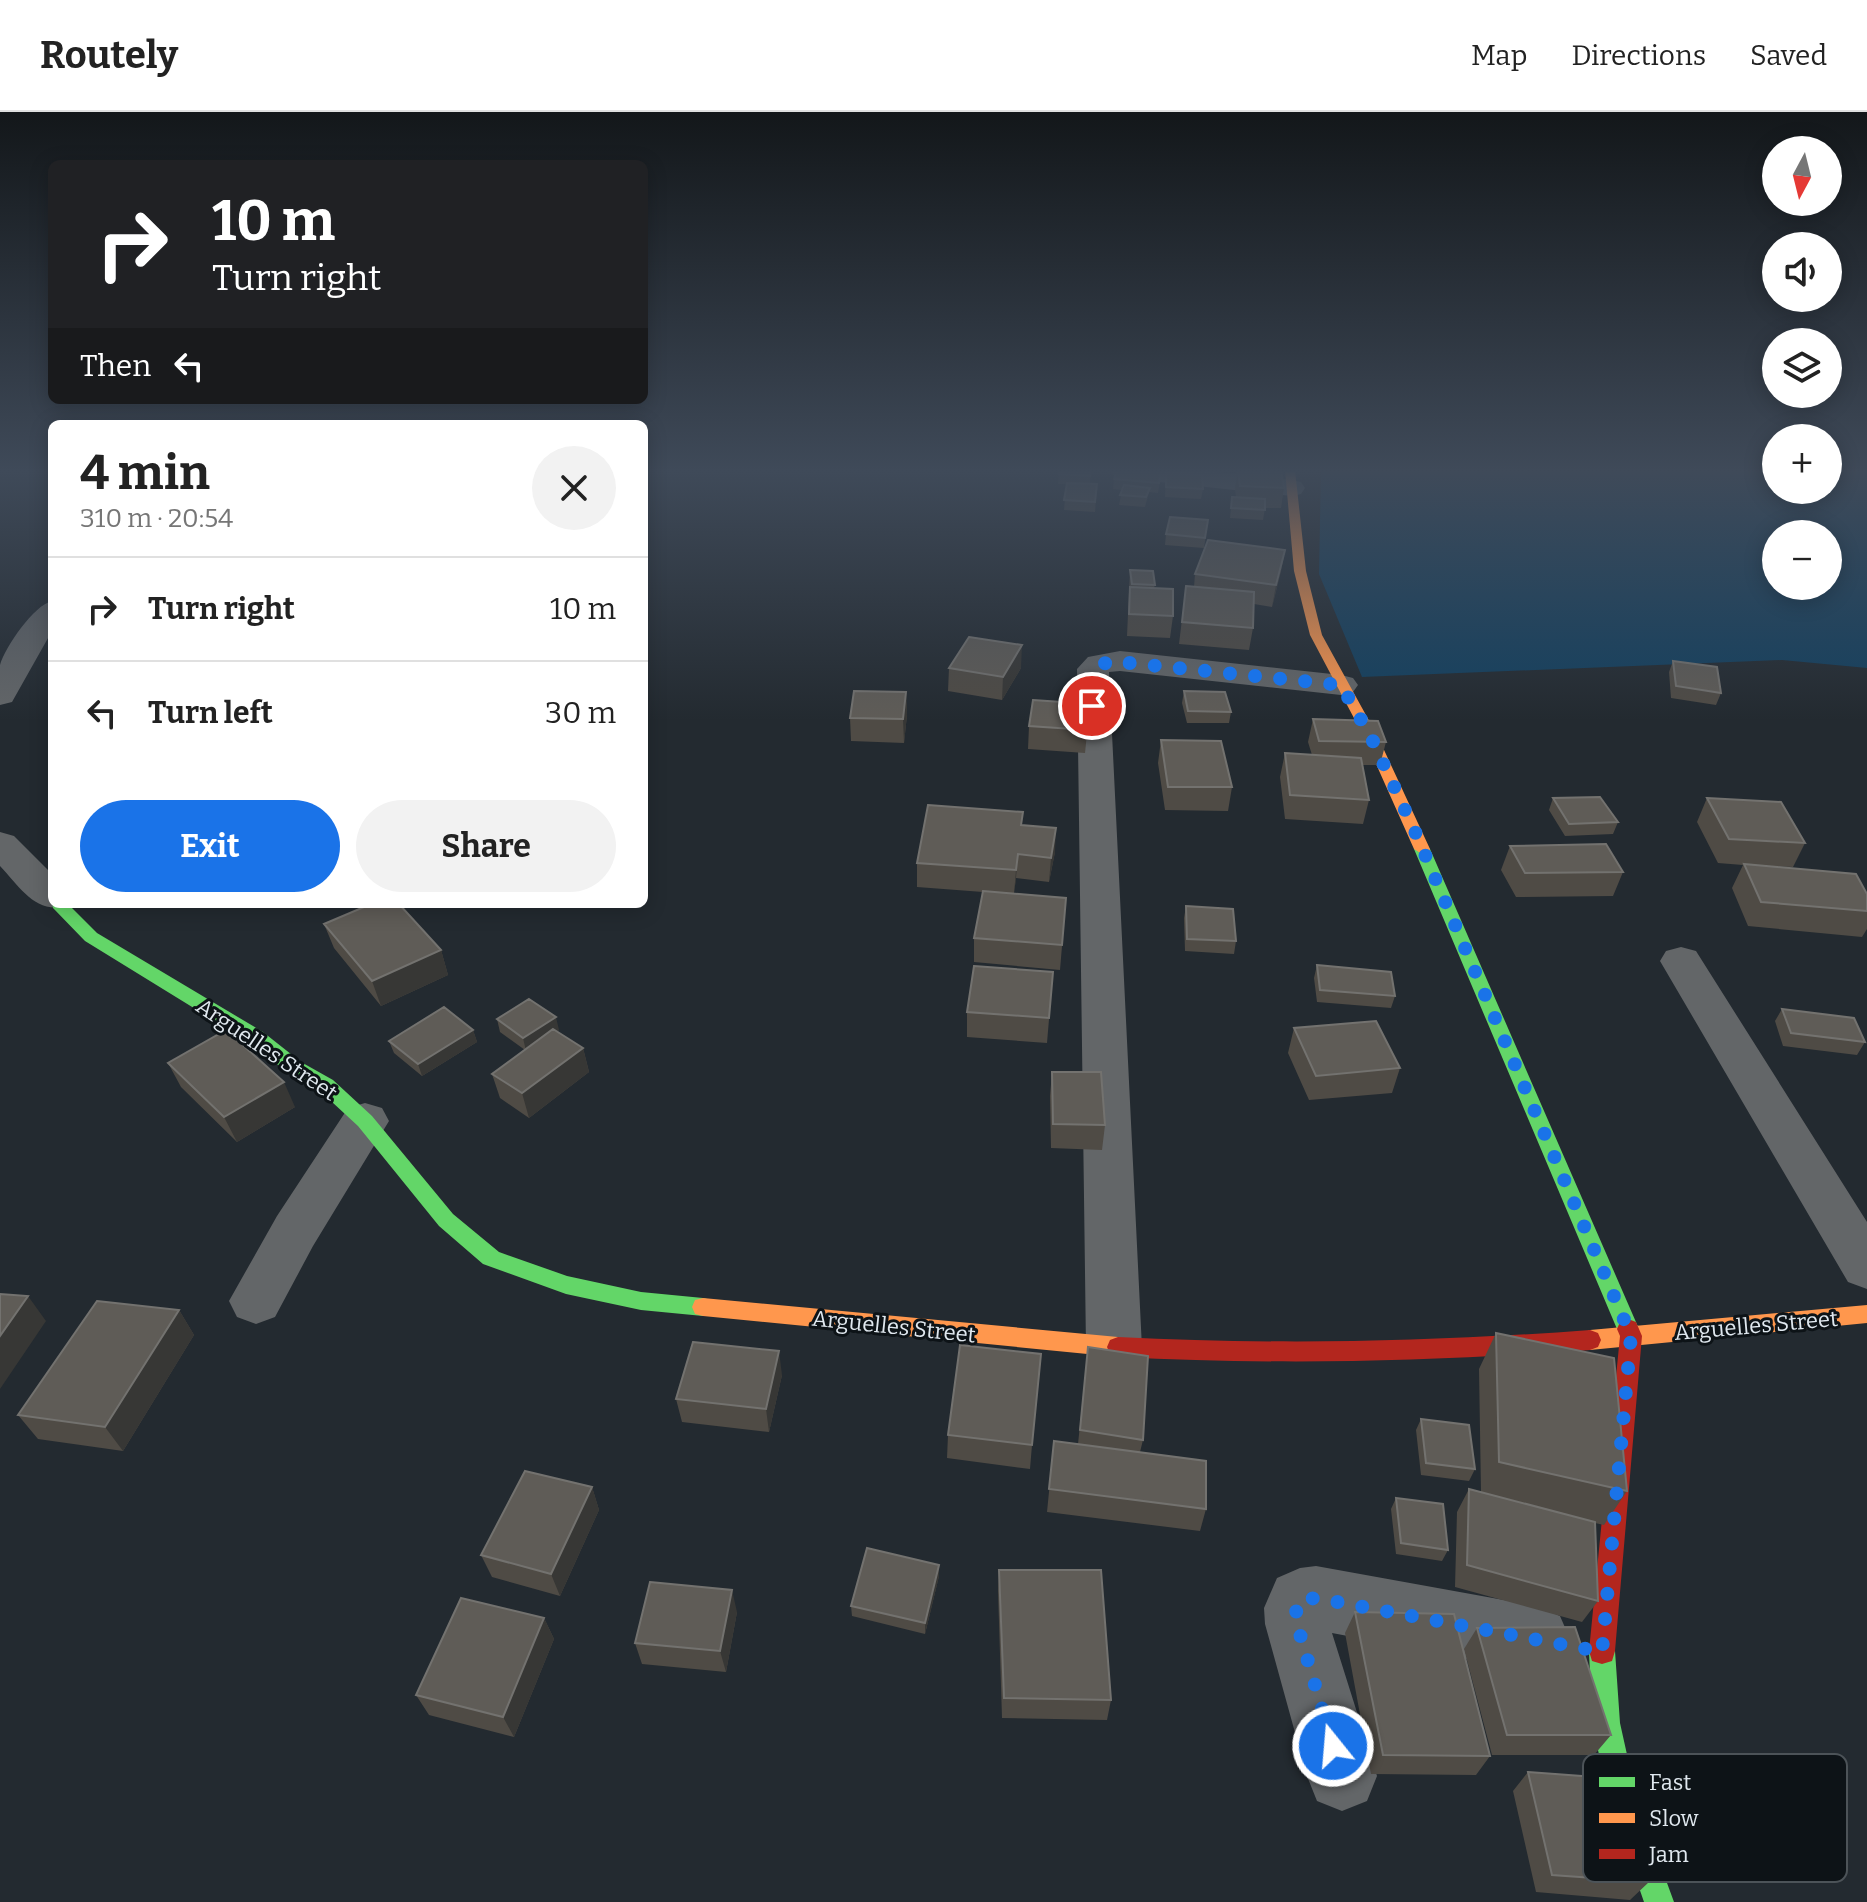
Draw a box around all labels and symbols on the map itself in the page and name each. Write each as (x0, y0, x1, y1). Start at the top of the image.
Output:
north arrow (1762, 136, 1842, 216)
pin (1058, 672, 1126, 740)
street label: Arguelles Street (191, 992, 342, 1107)
street label: Arguelles Street (811, 1304, 977, 1349)
street label: Arguelles Street (1673, 1305, 1839, 1346)
position arrow (1291, 1704, 1375, 1788)
legend (1583, 1754, 1847, 1882)
text: Fast (1649, 1769, 1691, 1796)
text: Slow (1649, 1805, 1699, 1832)
text: Jam (1648, 1841, 1689, 1868)

